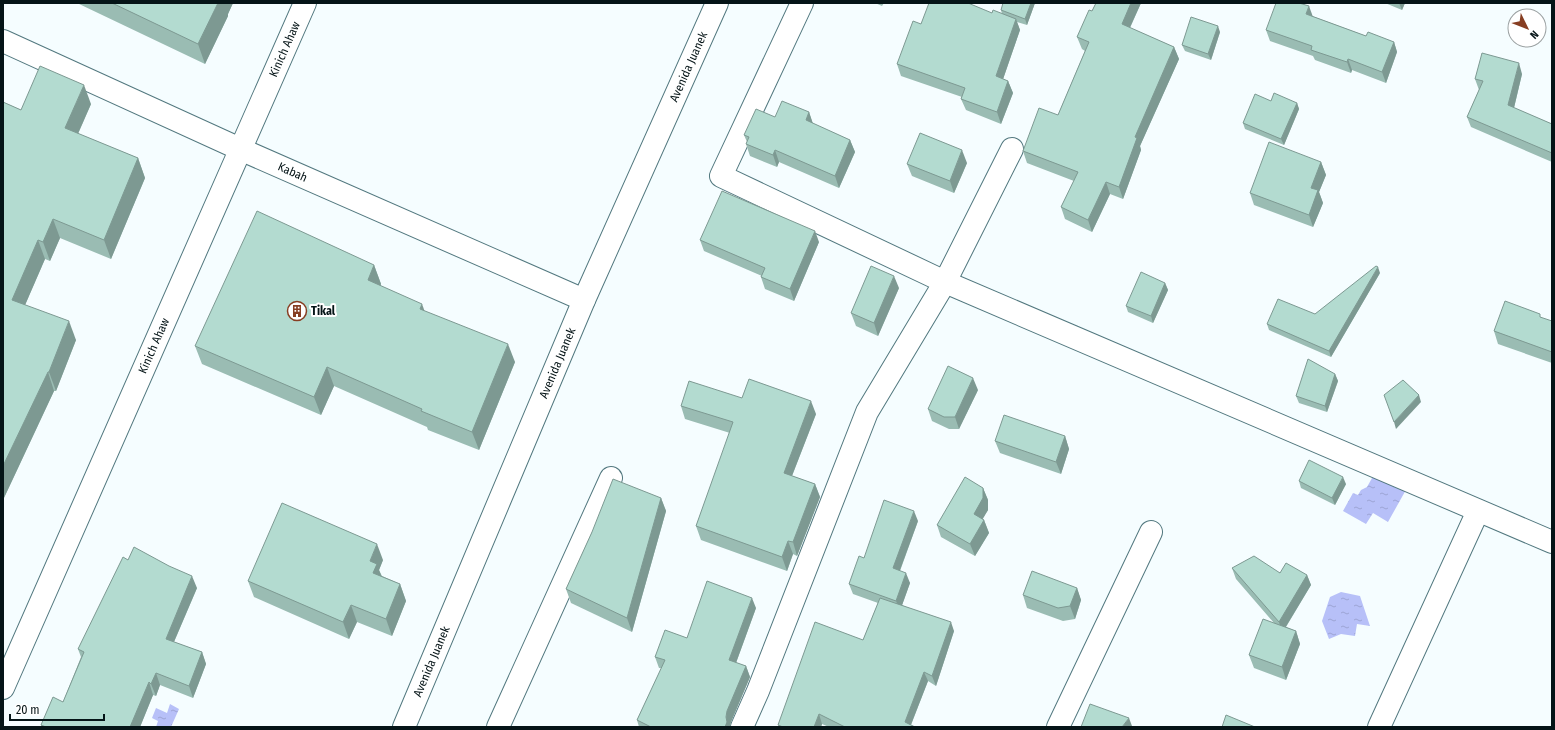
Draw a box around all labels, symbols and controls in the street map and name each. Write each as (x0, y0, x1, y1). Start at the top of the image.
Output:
north arrow (1507, 8, 1547, 48)
street label: Kinich Ahaw (266, 19, 303, 79)
text: N (1527, 28, 1541, 41)
street label: Avenida Juanek (667, 29, 710, 104)
street label: Kabah (276, 160, 310, 185)
building icon: Tikal (286, 300, 308, 322)
place label: Tikal (311, 304, 336, 318)
street label: Kinich Ahaw (135, 316, 172, 376)
street label: Avenida Juanek (536, 325, 579, 400)
street label: Avenida Juanek (410, 624, 453, 699)
scale bar (10, 696, 104, 722)
text: 20 m (16, 703, 40, 717)

